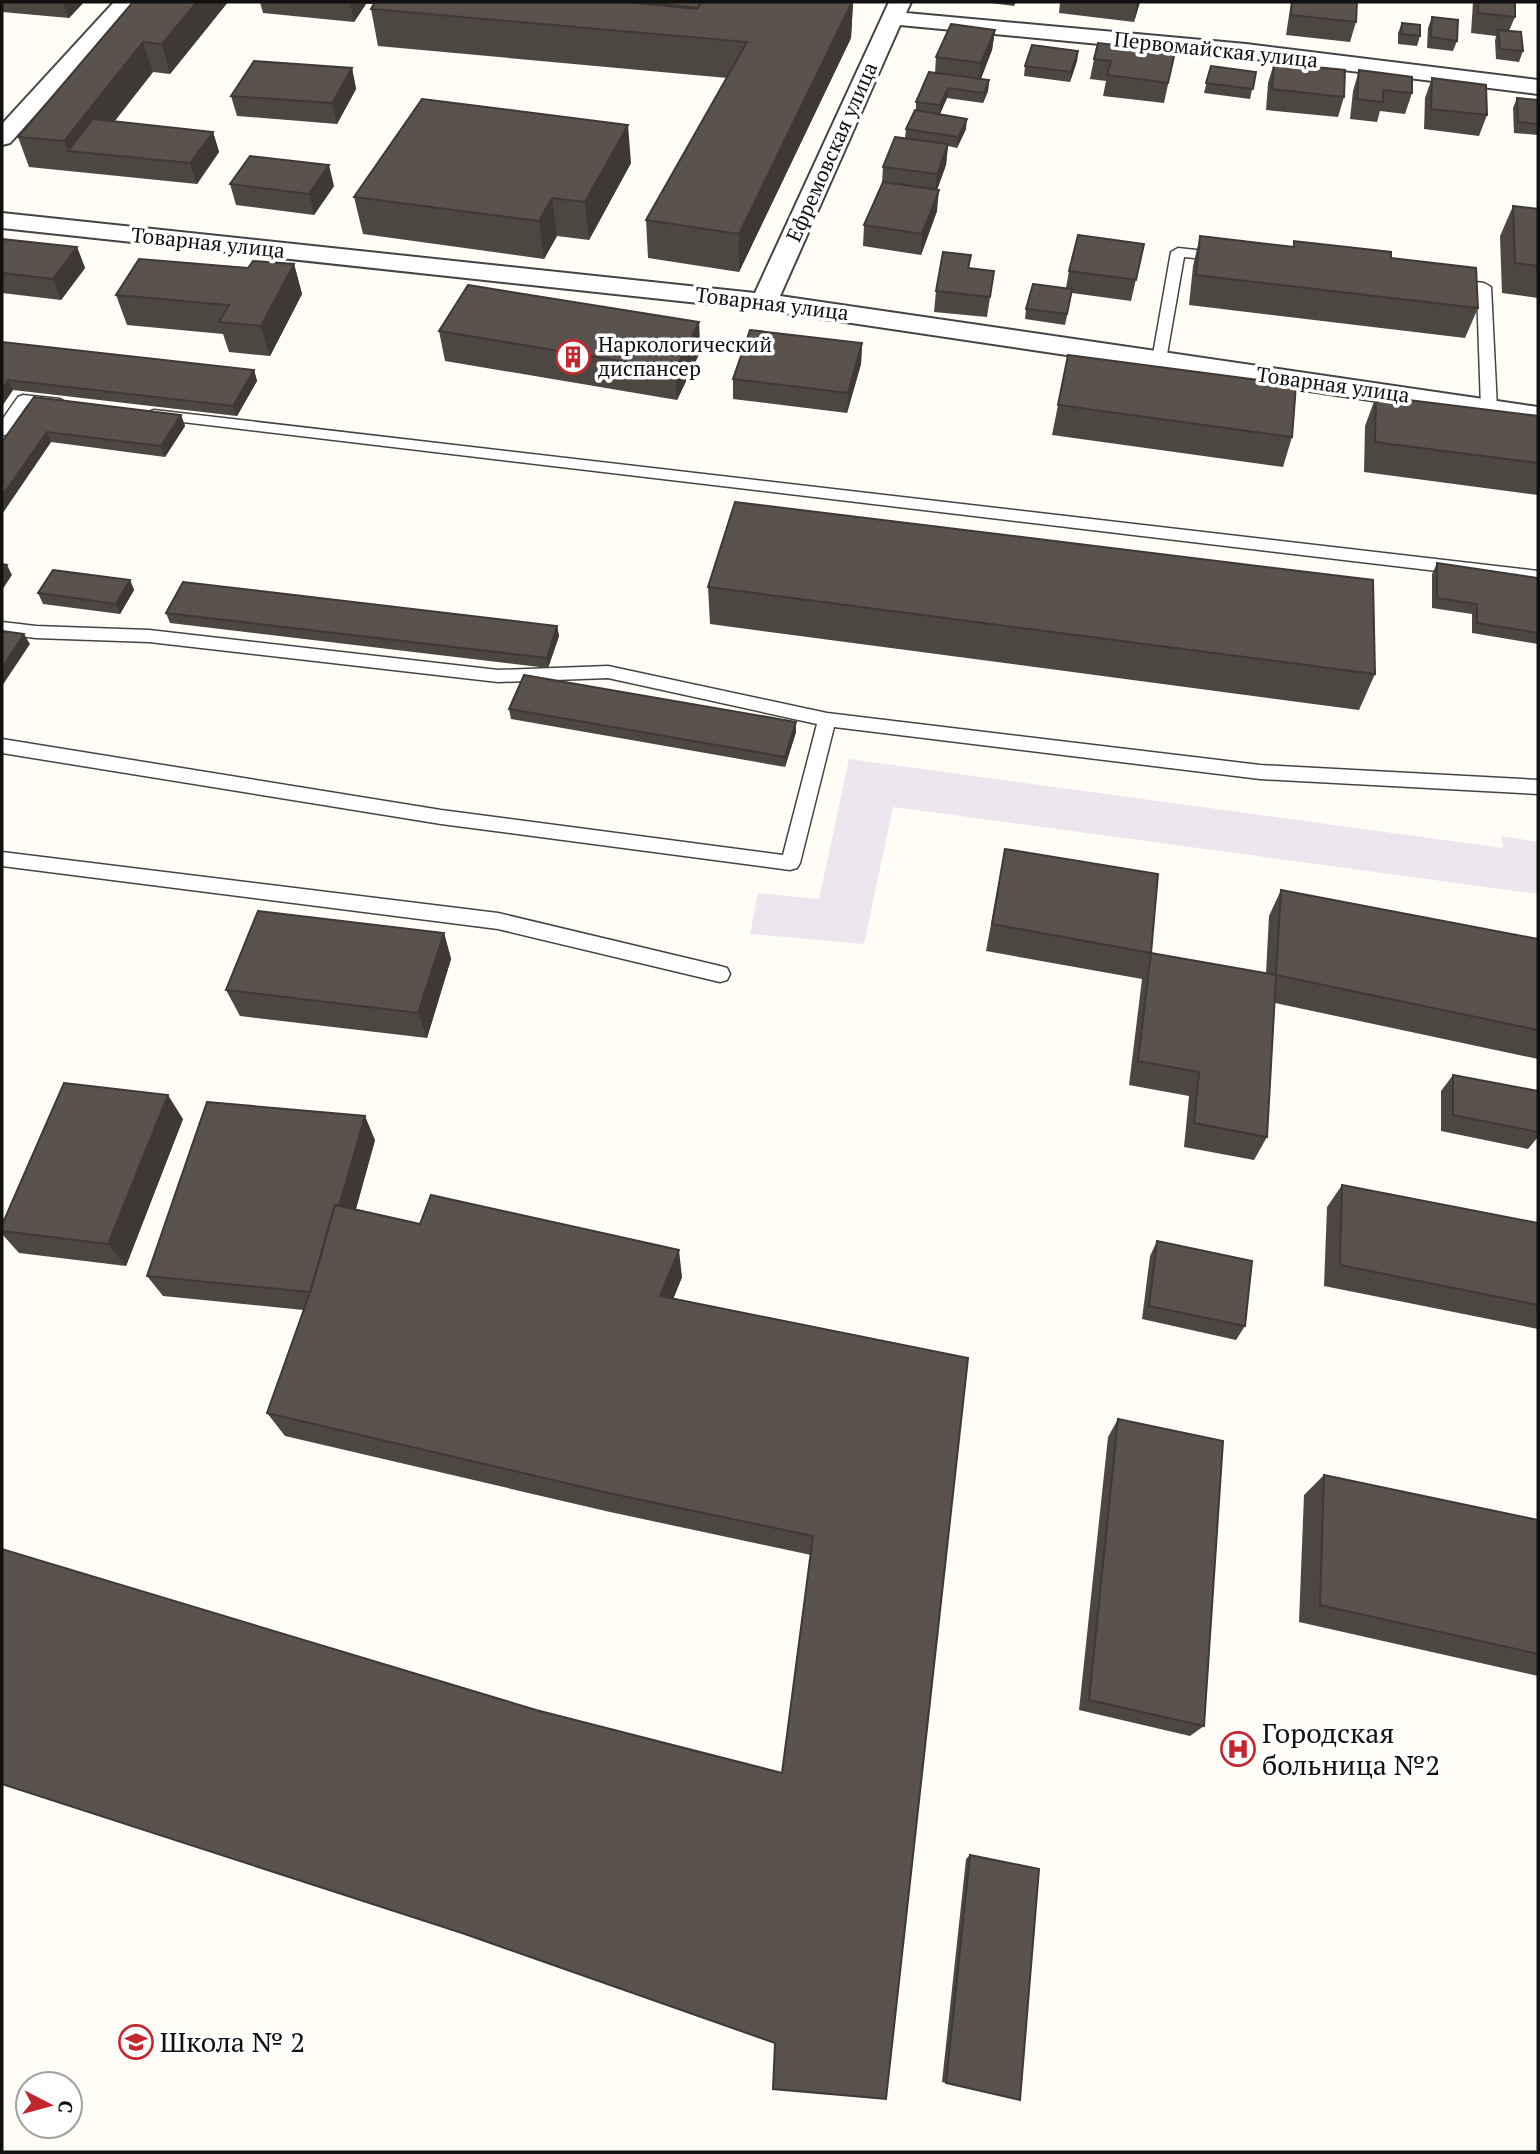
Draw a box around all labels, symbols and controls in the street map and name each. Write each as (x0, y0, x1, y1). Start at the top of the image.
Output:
street label: Первомайская улица (1113, 24, 1320, 74)
street label: Ефремовская улица (779, 57, 883, 246)
street label: Товарная улица (130, 220, 287, 264)
street label: Товарная улица (694, 280, 851, 326)
place label: Наркологический диспансер (598, 330, 772, 382)
building icon: Наркологический диспансер (554, 338, 592, 376)
street label: Товарная улица (1255, 359, 1412, 409)
place label: Городская больница №2 (1262, 1714, 1440, 1783)
hospital icon: Городская больница №2 (1219, 1730, 1257, 1768)
school or university icon: Школа № 2 (117, 2023, 155, 2061)
place label: Школа № 2 (160, 2023, 305, 2060)
north arrow (14, 2070, 84, 2140)
text: С (53, 2099, 79, 2114)

